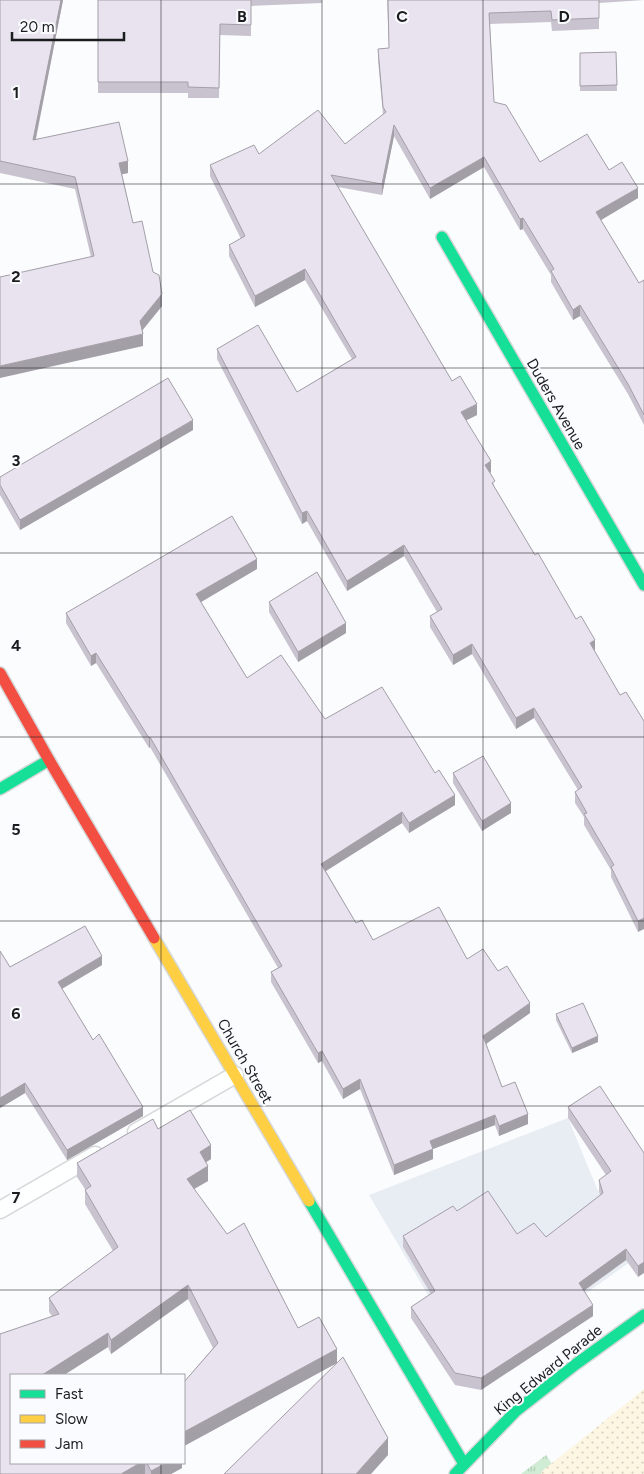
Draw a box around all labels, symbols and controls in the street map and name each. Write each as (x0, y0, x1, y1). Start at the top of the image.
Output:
text: B (237, 7, 247, 26)
text: C (396, 7, 408, 26)
text: D (558, 7, 570, 26)
scale bar (12, 10, 125, 42)
text: 20 m (20, 18, 54, 36)
text: 1 (13, 83, 19, 102)
text: 2 (11, 267, 21, 286)
street label: Duders Avenue (523, 355, 589, 453)
text: 3 (12, 451, 21, 470)
text: 4 (11, 636, 21, 655)
text: 5 (11, 820, 21, 839)
text: 6 (11, 1004, 21, 1023)
street label: Church Street (213, 1015, 277, 1107)
text: 7 (12, 1188, 21, 1207)
street label: King Edward Parade (490, 1321, 606, 1419)
legend (10, 1374, 185, 1464)
text: Fast (55, 1385, 84, 1403)
text: Slow (55, 1410, 88, 1428)
text: Jam (55, 1435, 83, 1453)

